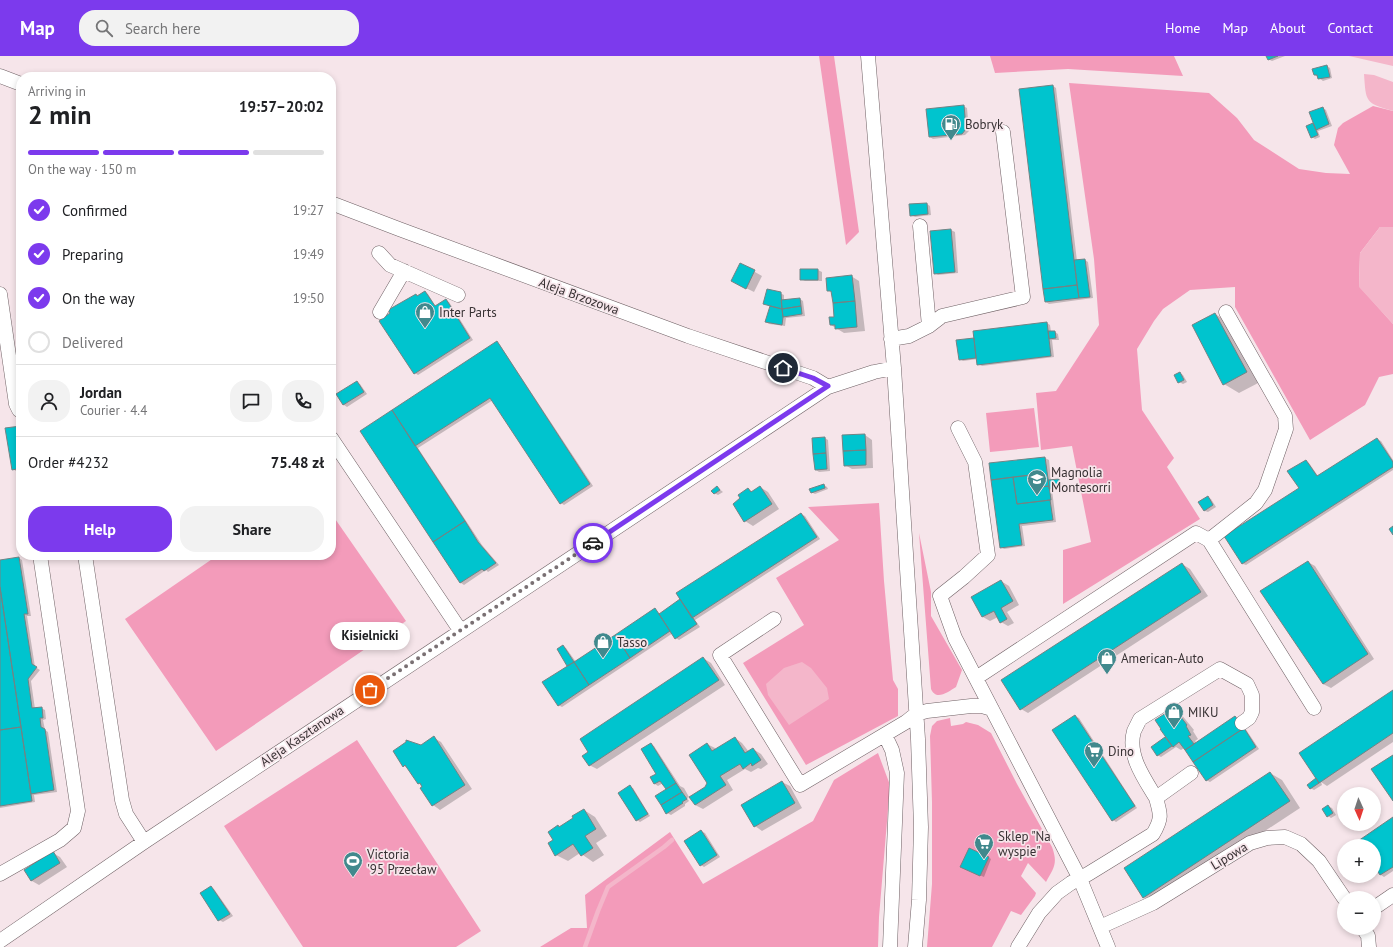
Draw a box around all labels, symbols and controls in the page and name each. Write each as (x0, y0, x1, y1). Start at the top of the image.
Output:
search box (79, 10, 359, 46)
text: Map (20, 16, 55, 40)
icon: search (93, 17, 115, 39)
text: Search here (125, 19, 201, 38)
text: Home (1165, 19, 1200, 37)
text: Map (1222, 19, 1248, 37)
text: About (1270, 19, 1306, 37)
text: Contact (1328, 19, 1373, 37)
text: Arriving in (28, 83, 86, 100)
text: 19:57–20:02 (239, 97, 324, 116)
text: 2 min (28, 98, 91, 131)
fuel station icon: Bobryk (940, 113, 962, 141)
place label: Bobryk (965, 116, 1004, 133)
text: On the way · 150 m (28, 161, 136, 178)
icon: check (28, 199, 50, 221)
text: Confirmed (62, 201, 127, 220)
text: 19:27 (293, 202, 324, 219)
icon: check (28, 243, 50, 265)
text: Preparing (62, 245, 124, 264)
text: 19:49 (293, 246, 324, 263)
street label: Aleja Brzozowa (537, 274, 621, 318)
icon: check (28, 287, 50, 309)
text: On the way (62, 289, 135, 308)
text: 19:50 (293, 290, 324, 307)
shop icon: Inter Parts (414, 301, 436, 329)
place label: Inter Parts (439, 304, 497, 321)
text: Delivered (62, 333, 123, 352)
pin (766, 351, 800, 385)
icon: home (772, 357, 794, 379)
button: person (28, 380, 70, 422)
button: chat (230, 380, 272, 422)
button: phone (282, 380, 324, 422)
text: Jordan (80, 383, 122, 402)
text: Courier · 4.4 (80, 402, 147, 419)
text: Order #4232 (28, 453, 109, 472)
text: 75.48 zł (271, 453, 324, 472)
place label: Magnolia Montesorri (1051, 464, 1111, 496)
school or university icon: Magnolia Montesorri (1026, 468, 1048, 496)
button: Help (28, 506, 172, 552)
button: Share (180, 506, 324, 552)
courier (573, 523, 613, 563)
icon: car (582, 532, 604, 554)
callout: Kisielnicki (330, 622, 410, 650)
text: Kisielnicki (341, 627, 399, 644)
shop icon: Tasso (592, 631, 614, 659)
place label: Tasso (617, 634, 647, 651)
shop icon: American-Auto (1096, 647, 1118, 675)
place label: American-Auto (1121, 650, 1204, 667)
pin (353, 673, 387, 707)
icon: bag (359, 679, 381, 701)
shop icon: MIKU (1163, 701, 1185, 729)
street label: Aleja Kasztanowa (257, 702, 347, 770)
place label: MIKU (1188, 704, 1218, 721)
supermarket icon: Dino (1083, 740, 1105, 768)
place label: Dino (1108, 743, 1134, 760)
north arrow (1337, 787, 1381, 831)
map controls (1337, 787, 1381, 935)
place label: Sklep "Na wyspie" (998, 828, 1051, 860)
supermarket icon: Sklep "Na wyspie" (973, 832, 995, 860)
street label: Lipowa (1207, 838, 1251, 874)
button: + (1337, 839, 1381, 883)
place label: Victoria '95 Przecław (366, 846, 437, 878)
sports icon: Victoria '95 Przecław (342, 850, 364, 878)
button: − (1337, 891, 1381, 935)

